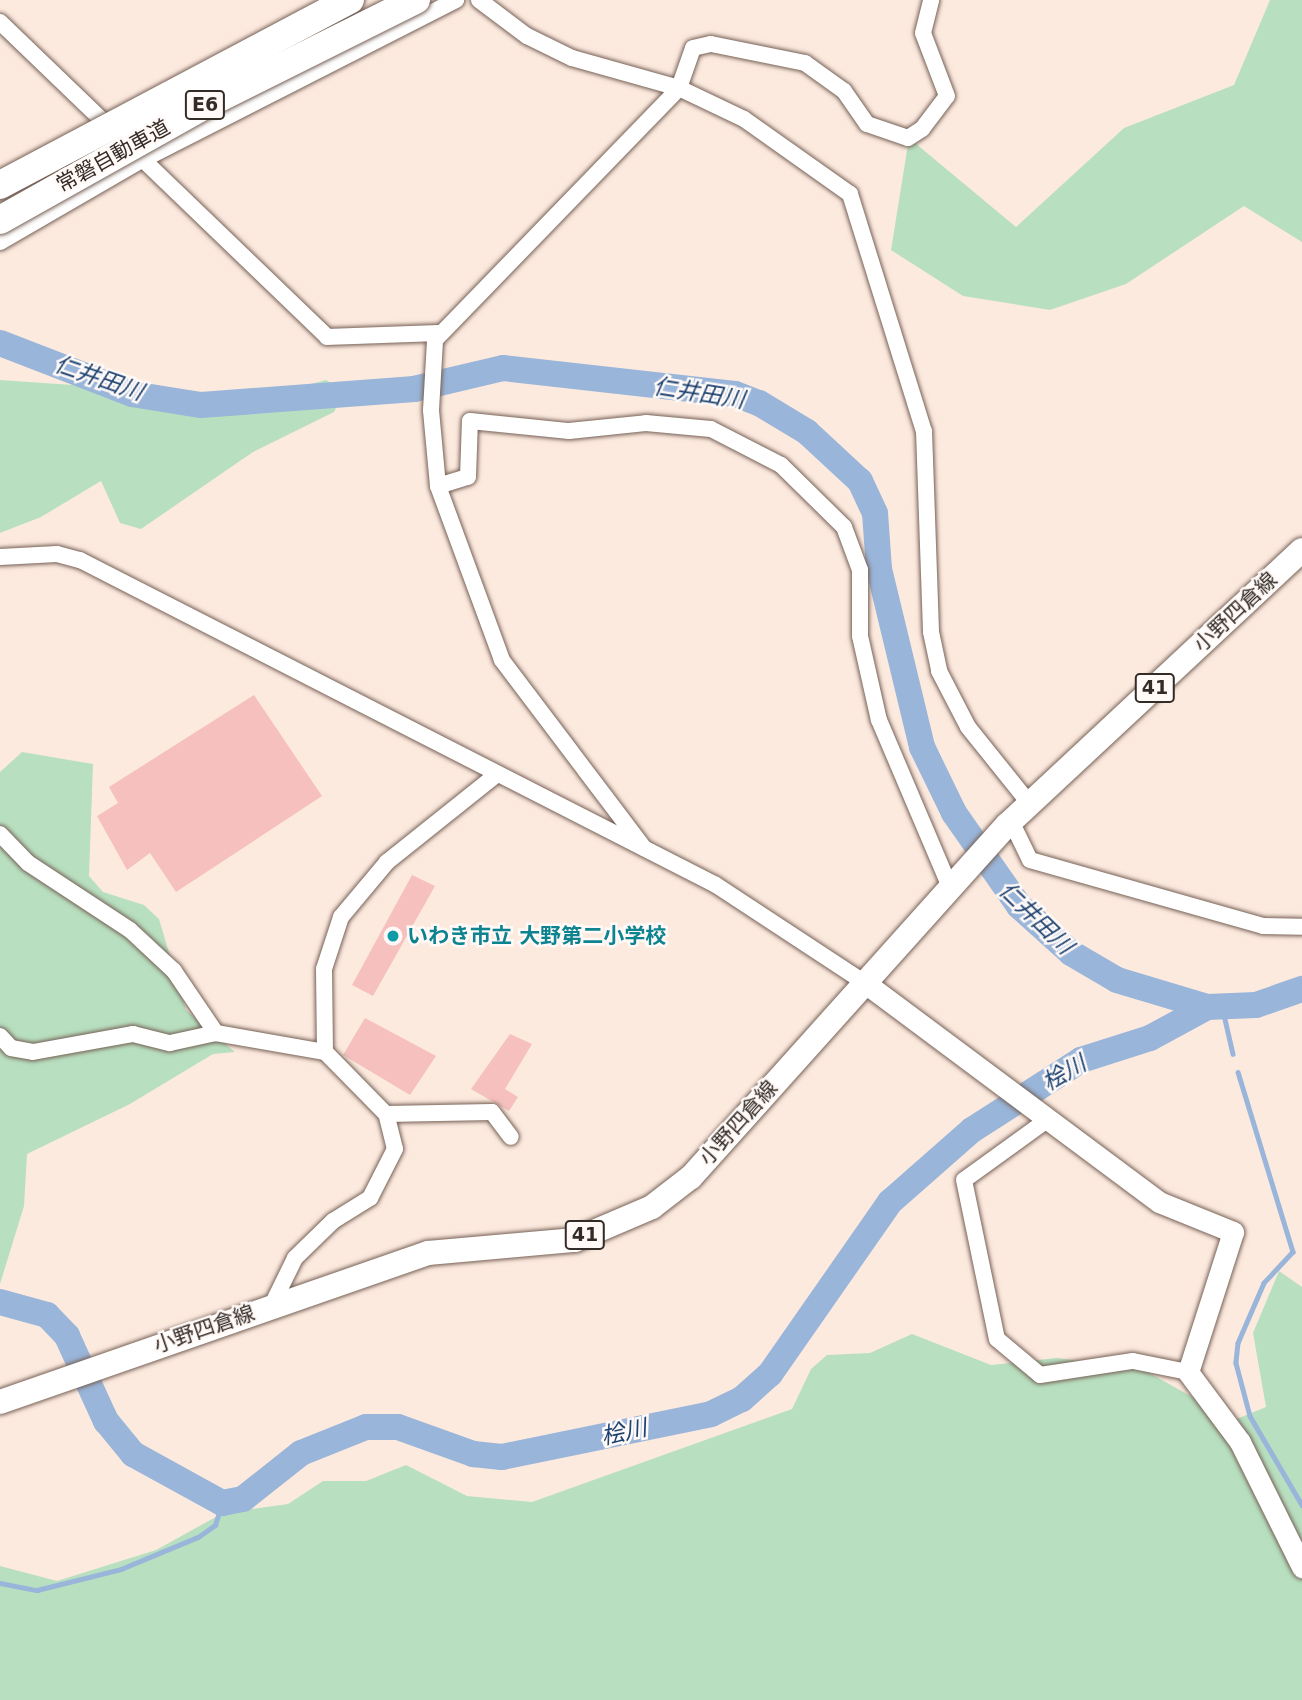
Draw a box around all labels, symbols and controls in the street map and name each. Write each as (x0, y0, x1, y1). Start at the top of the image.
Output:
road number: E6 (184, 90, 226, 120)
street label: 常磐自動車道 (52, 114, 174, 198)
water label: 仁井田川 (51, 350, 147, 406)
water label: 仁井田川 (651, 372, 747, 414)
street label: 小野四倉線 (1188, 567, 1282, 657)
road number: 41 (1134, 673, 1176, 704)
water label: 仁井田川 (993, 876, 1079, 960)
place label: いわき市立 大野第二小学校 (407, 923, 666, 949)
marker: いわき市立 大野第二小学校 (385, 928, 401, 944)
water label: 桧川 (1037, 1050, 1091, 1096)
street label: 小野四倉線 (694, 1076, 782, 1170)
road number: 41 (564, 1219, 606, 1250)
street label: 小野四倉線 (150, 1300, 258, 1358)
water label: 桧川 (599, 1414, 649, 1450)

